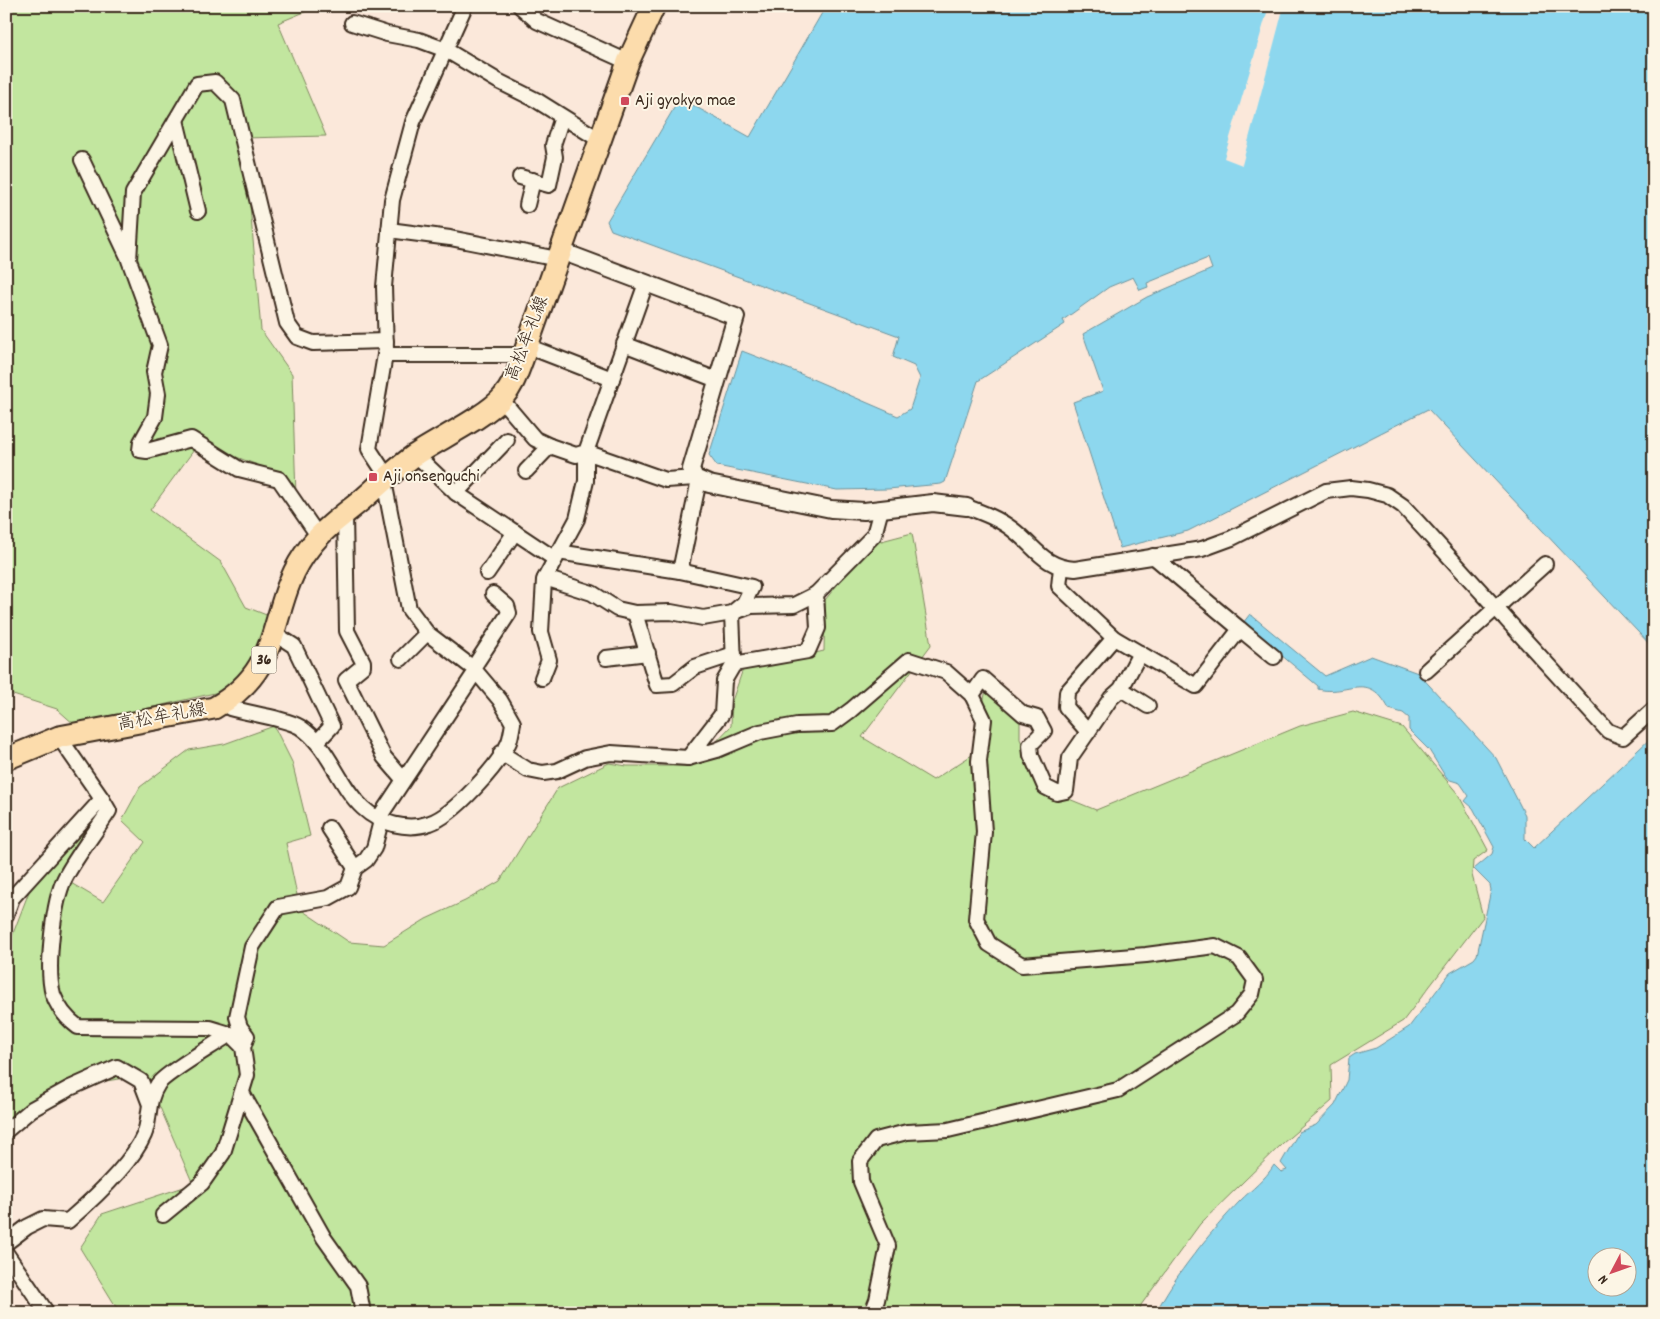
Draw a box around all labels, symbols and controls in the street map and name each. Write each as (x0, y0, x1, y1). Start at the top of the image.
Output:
place label: Aji gyokyo mae (635, 89, 736, 114)
marker: Aji gyokyo mae (619, 95, 631, 107)
street label: 高松牟礼線 (500, 293, 556, 385)
place label: Aji onsenguchi (383, 465, 480, 490)
marker: Aji onsenguchi (367, 471, 379, 483)
road number: 36 (252, 646, 276, 674)
street label: 高松牟礼線 (116, 698, 208, 738)
north arrow (1588, 1246, 1638, 1296)
text: N (1594, 1270, 1614, 1288)

